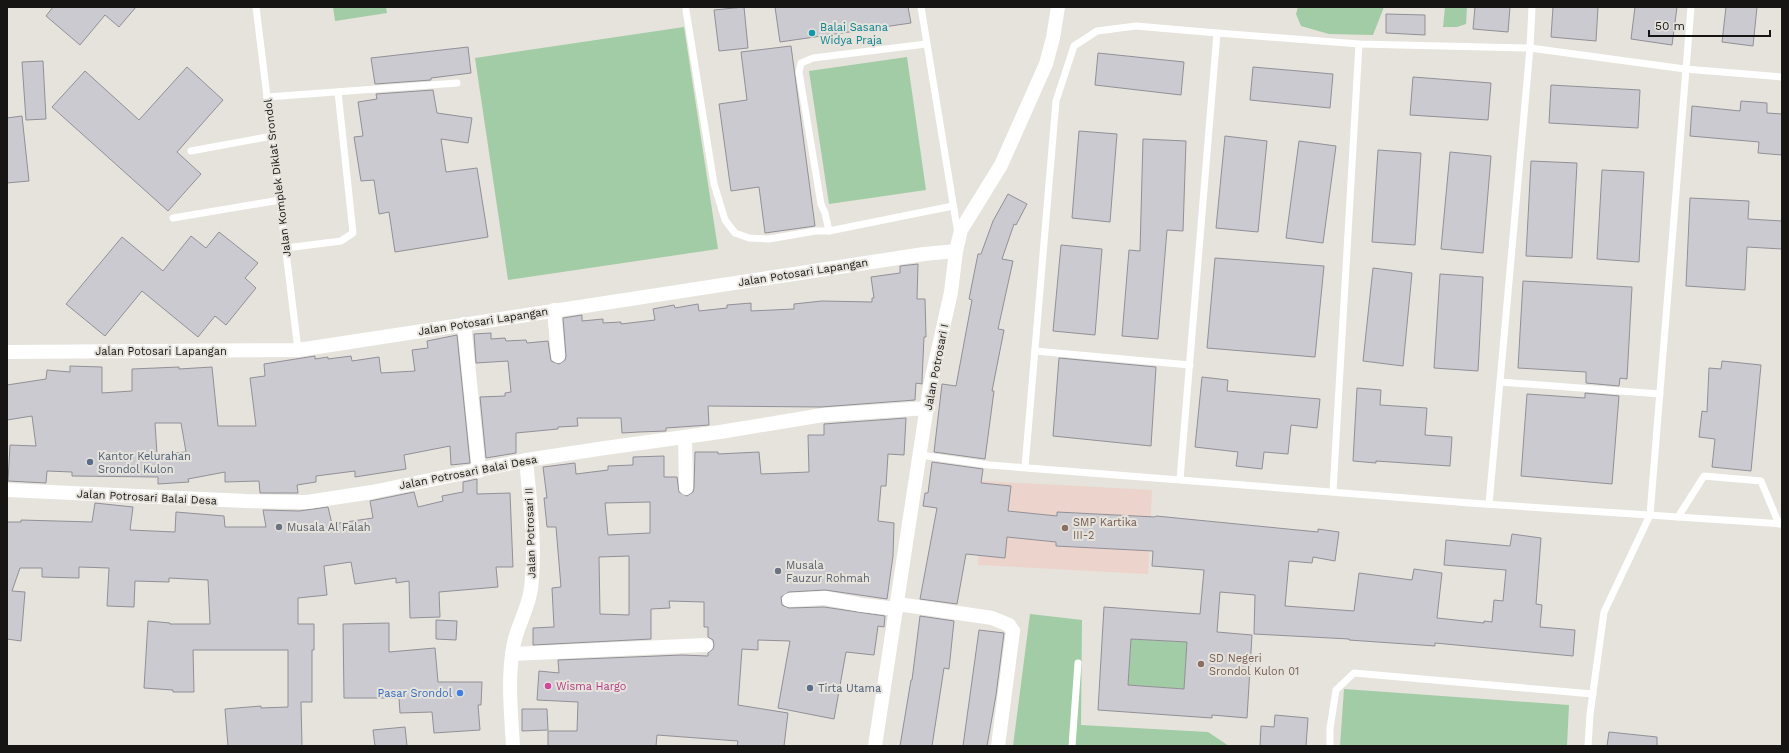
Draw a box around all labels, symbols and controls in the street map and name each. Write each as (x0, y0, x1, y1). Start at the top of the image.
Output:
scale bar (1649, 12, 1770, 38)
text: 50 m (1655, 19, 1685, 33)
place label: Balai Sasana Widya Praja (820, 21, 888, 47)
marker: Balai Sasana Widya Praja (807, 28, 817, 38)
street label: Jalan Komplek Diklat Srondol (261, 98, 294, 258)
street label: Jalan Potosari Lapangan (737, 256, 869, 289)
street label: Jalan Potosari Lapangan (417, 305, 549, 338)
street label: Jalan Potrosari I (922, 323, 951, 411)
street label: Jalan Potosari Lapangan (95, 345, 227, 358)
place label: Kantor Kelurahan Srondol Kulon (98, 450, 191, 476)
street label: Jalan Potrosari Balai Desa (398, 453, 538, 492)
marker: Kantor Kelurahan Srondol Kulon (85, 457, 95, 467)
street label: Jalan Potrosari Balai Desa (77, 487, 217, 508)
street label: Jalan Potrosari II (522, 487, 539, 579)
place label: SMP Kartika III-2 (1073, 516, 1137, 542)
place label: Musala Al Falah (287, 521, 371, 534)
marker: Musala Al Falah (274, 522, 284, 532)
marker: SMP Kartika III-2 (1060, 523, 1070, 533)
place label: Musala Fauzur Rohmah (786, 559, 870, 585)
marker: Musala Fauzur Rohmah (773, 566, 783, 576)
place label: SD Negeri Srondol Kulon 01 (1209, 652, 1299, 678)
marker: SD Negeri Srondol Kulon 01 (1196, 659, 1206, 669)
place label: Wisma Hargo (556, 680, 626, 693)
marker: Wisma Hargo (543, 681, 553, 691)
place label: Tirta Utama (818, 682, 881, 695)
marker: Tirta Utama (805, 683, 815, 693)
place label: Pasar Srondol (377, 687, 453, 700)
marker: Pasar Srondol (455, 688, 465, 698)

